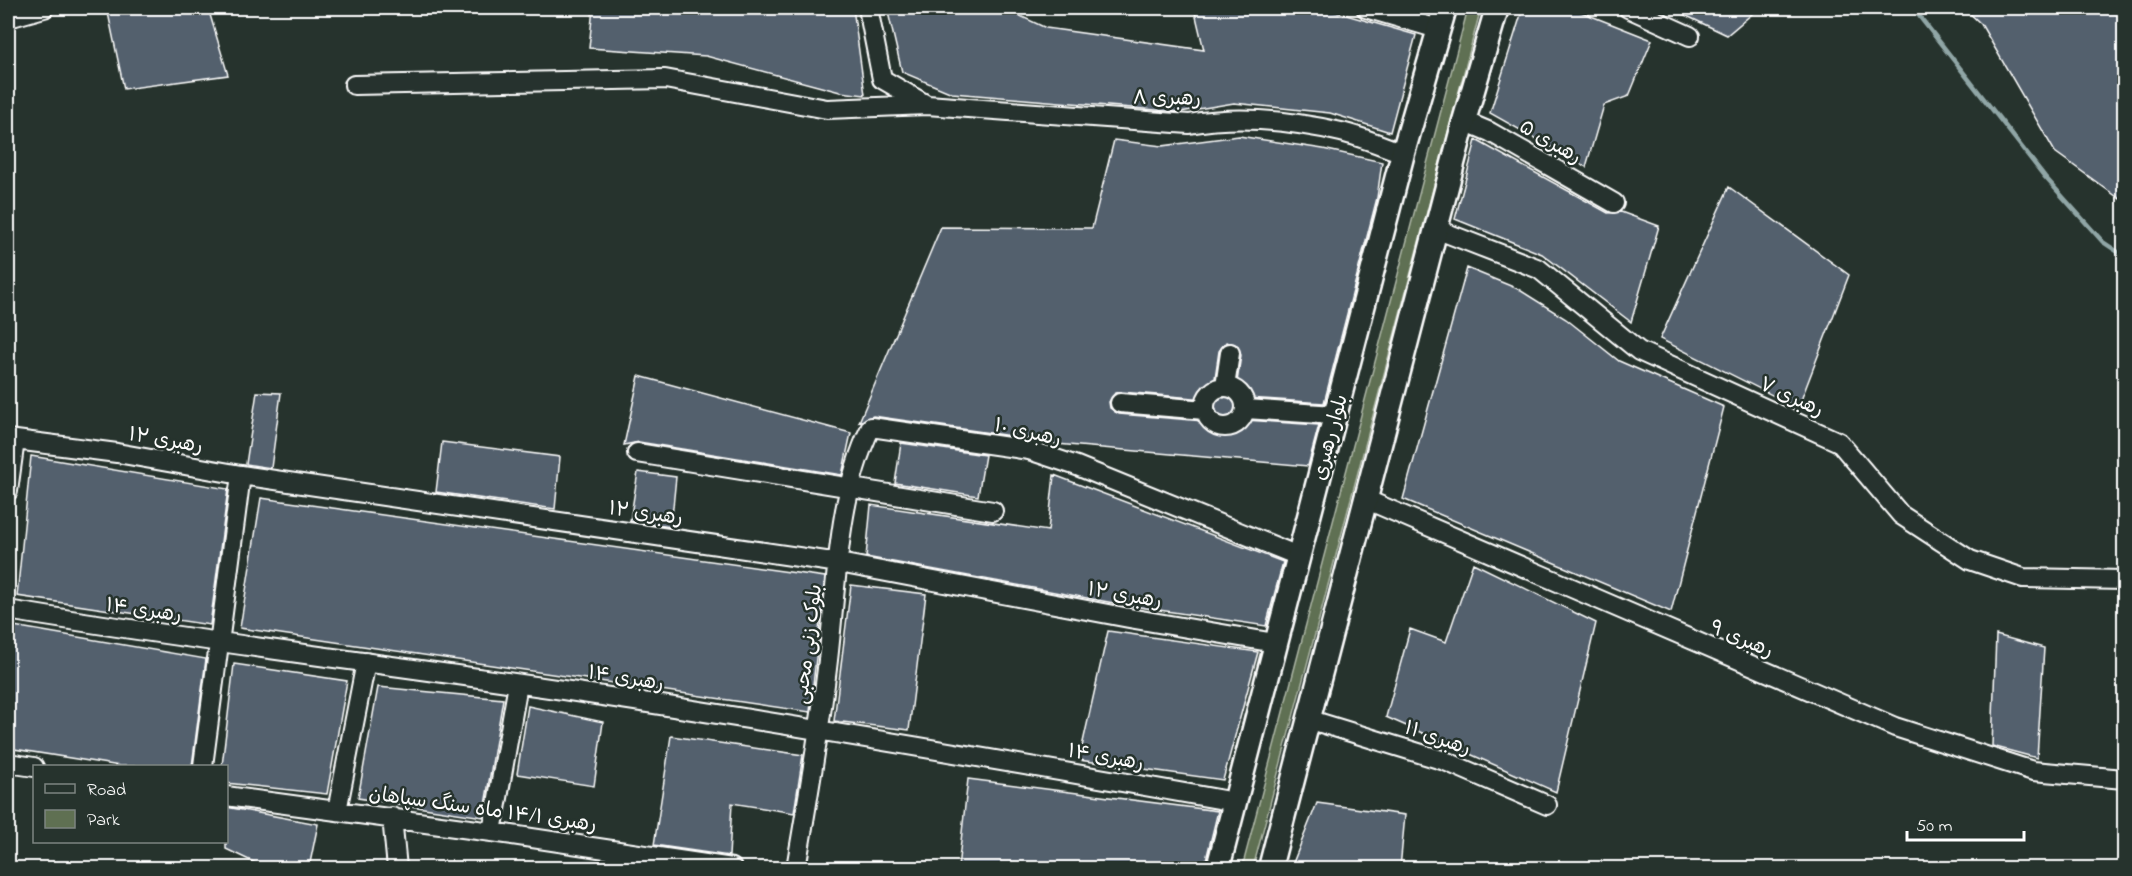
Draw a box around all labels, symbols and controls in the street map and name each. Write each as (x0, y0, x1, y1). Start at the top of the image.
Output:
street label: رهبری ۸ (1133, 84, 1201, 115)
street label: رهبری ۵ (1513, 114, 1586, 173)
street label: رهبری ۷ (1754, 371, 1828, 426)
street label: بلوار رهبری (1306, 391, 1357, 484)
street label: رهبری ۱۰ (991, 412, 1064, 455)
street label: رهبری ۱۲ (126, 421, 205, 462)
street label: رهبری ۱۲ (606, 495, 685, 534)
street label: رهبری ۱۲ (1085, 576, 1164, 617)
street label: بلوک زنی محبی (788, 583, 831, 706)
street label: رهبری ۱۴ (104, 592, 184, 631)
street label: رهبری ۹ (1705, 614, 1777, 667)
street label: رهبری ۱۴ (586, 659, 666, 700)
street label: رهبری ۱۱ (1400, 714, 1474, 764)
street label: رهبری ۱۴ (1065, 738, 1146, 779)
legend (33, 765, 228, 843)
text: Road (87, 778, 126, 804)
street label: رهبری ۱۴/۱ ماه سنگ سپاهان (367, 780, 598, 841)
scale bar (1907, 804, 2024, 842)
text: Park (87, 808, 120, 834)
text: 50 m (1916, 814, 1953, 840)

